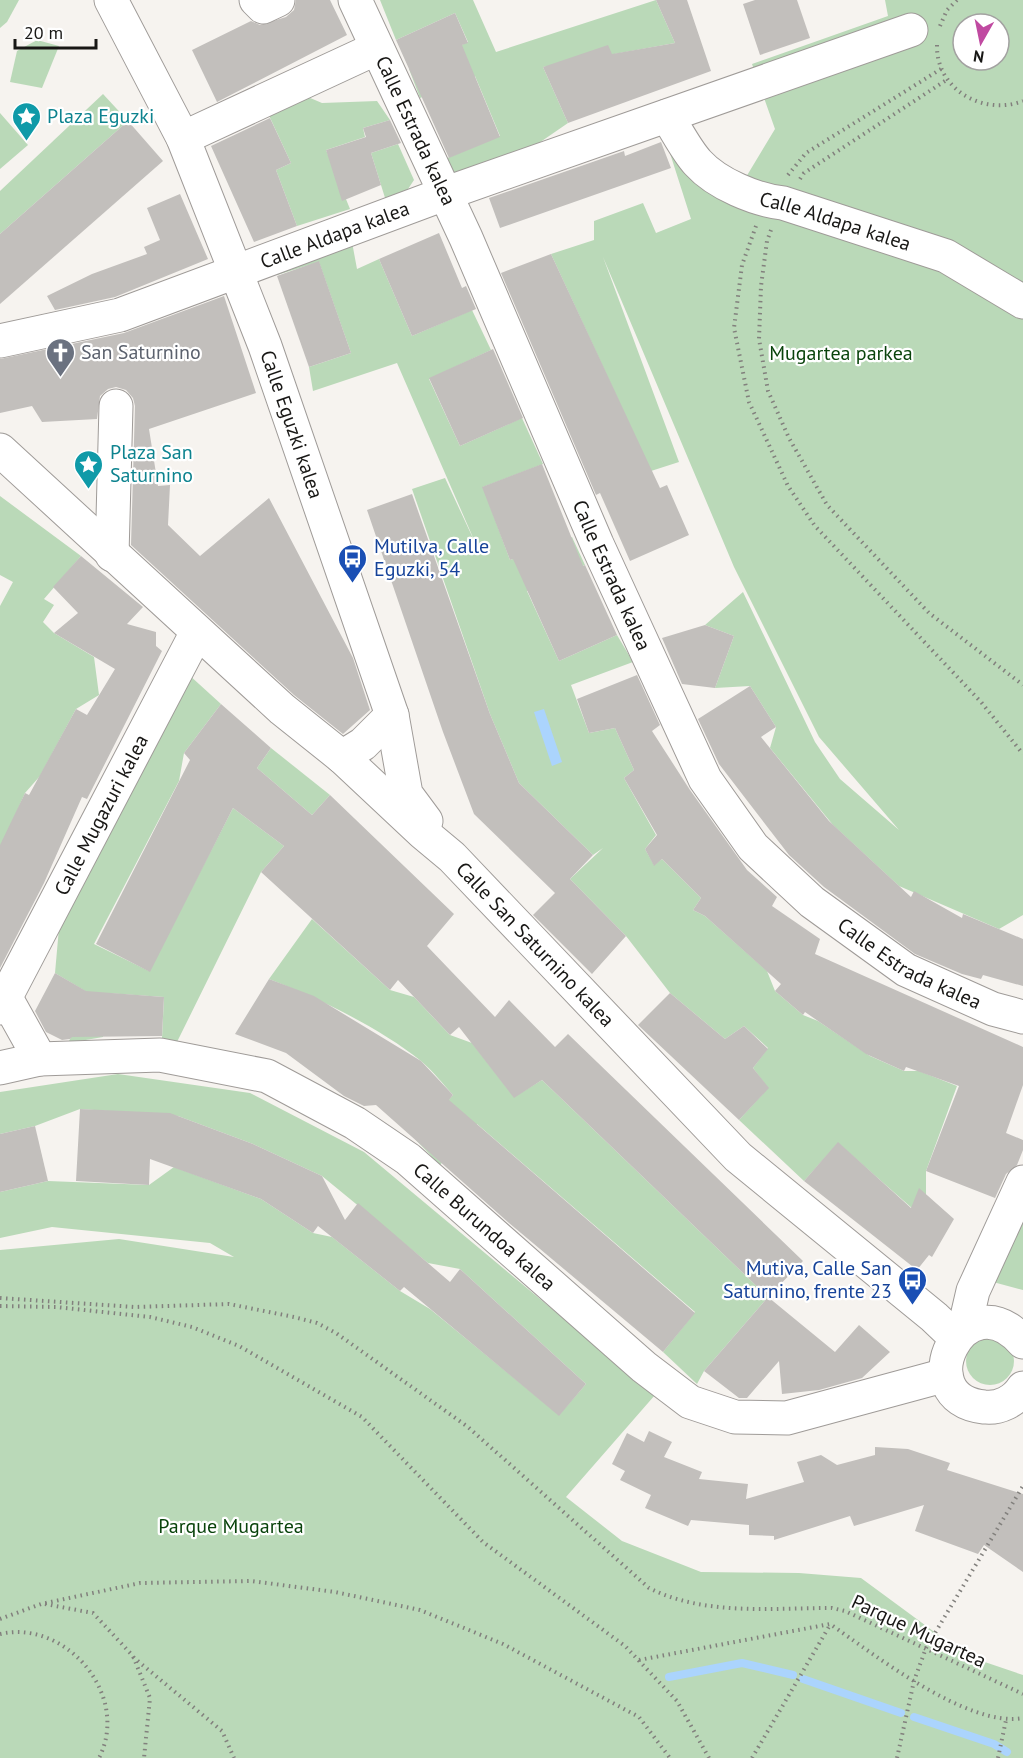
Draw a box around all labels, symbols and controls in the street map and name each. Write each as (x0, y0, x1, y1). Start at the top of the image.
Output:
scale bar (15, 12, 96, 50)
north arrow (951, 12, 1011, 72)
text: 20 m (24, 21, 63, 44)
text: N (972, 46, 985, 68)
street label: Calle Estrada kalea (370, 51, 462, 210)
place icon: Plaza Eguzki (10, 100, 42, 142)
place label: Plaza Eguzki (47, 103, 154, 129)
street label: Calle Aldapa kalea (757, 186, 914, 257)
street label: Calle Aldapa kalea (256, 195, 413, 275)
church icon: San Saturnino (44, 336, 76, 378)
place label: San Saturnino (81, 339, 201, 365)
park label: Mugartea parkea (769, 340, 913, 366)
street label: Calle Eguzki kalea (254, 347, 329, 502)
place label: Plaza San Saturnino (110, 439, 193, 488)
place icon: Plaza San Saturnino (73, 448, 105, 490)
street label: Calle Estrada kalea (567, 496, 657, 655)
place label: Mutilva, Calle Eguzki, 54 (374, 533, 489, 582)
bus stop icon: Mutilva, Calle Eguzki, 54 (337, 542, 369, 584)
street label: Calle Mugazuri kalea (48, 730, 154, 900)
street label: Calle San Saturnino kalea (450, 856, 620, 1032)
street label: Calle Estrada kalea (833, 912, 985, 1015)
street label: Calle Burundoa kalea (408, 1157, 561, 1296)
place label: Mutiva, Calle San Saturnino, frente 23 (723, 1255, 892, 1304)
bus stop icon: Mutiva, Calle San Saturnino, frente 23 (897, 1264, 929, 1306)
park label: Parque Mugartea (158, 1513, 304, 1539)
street label: Parque Mugartea (848, 1588, 990, 1674)

